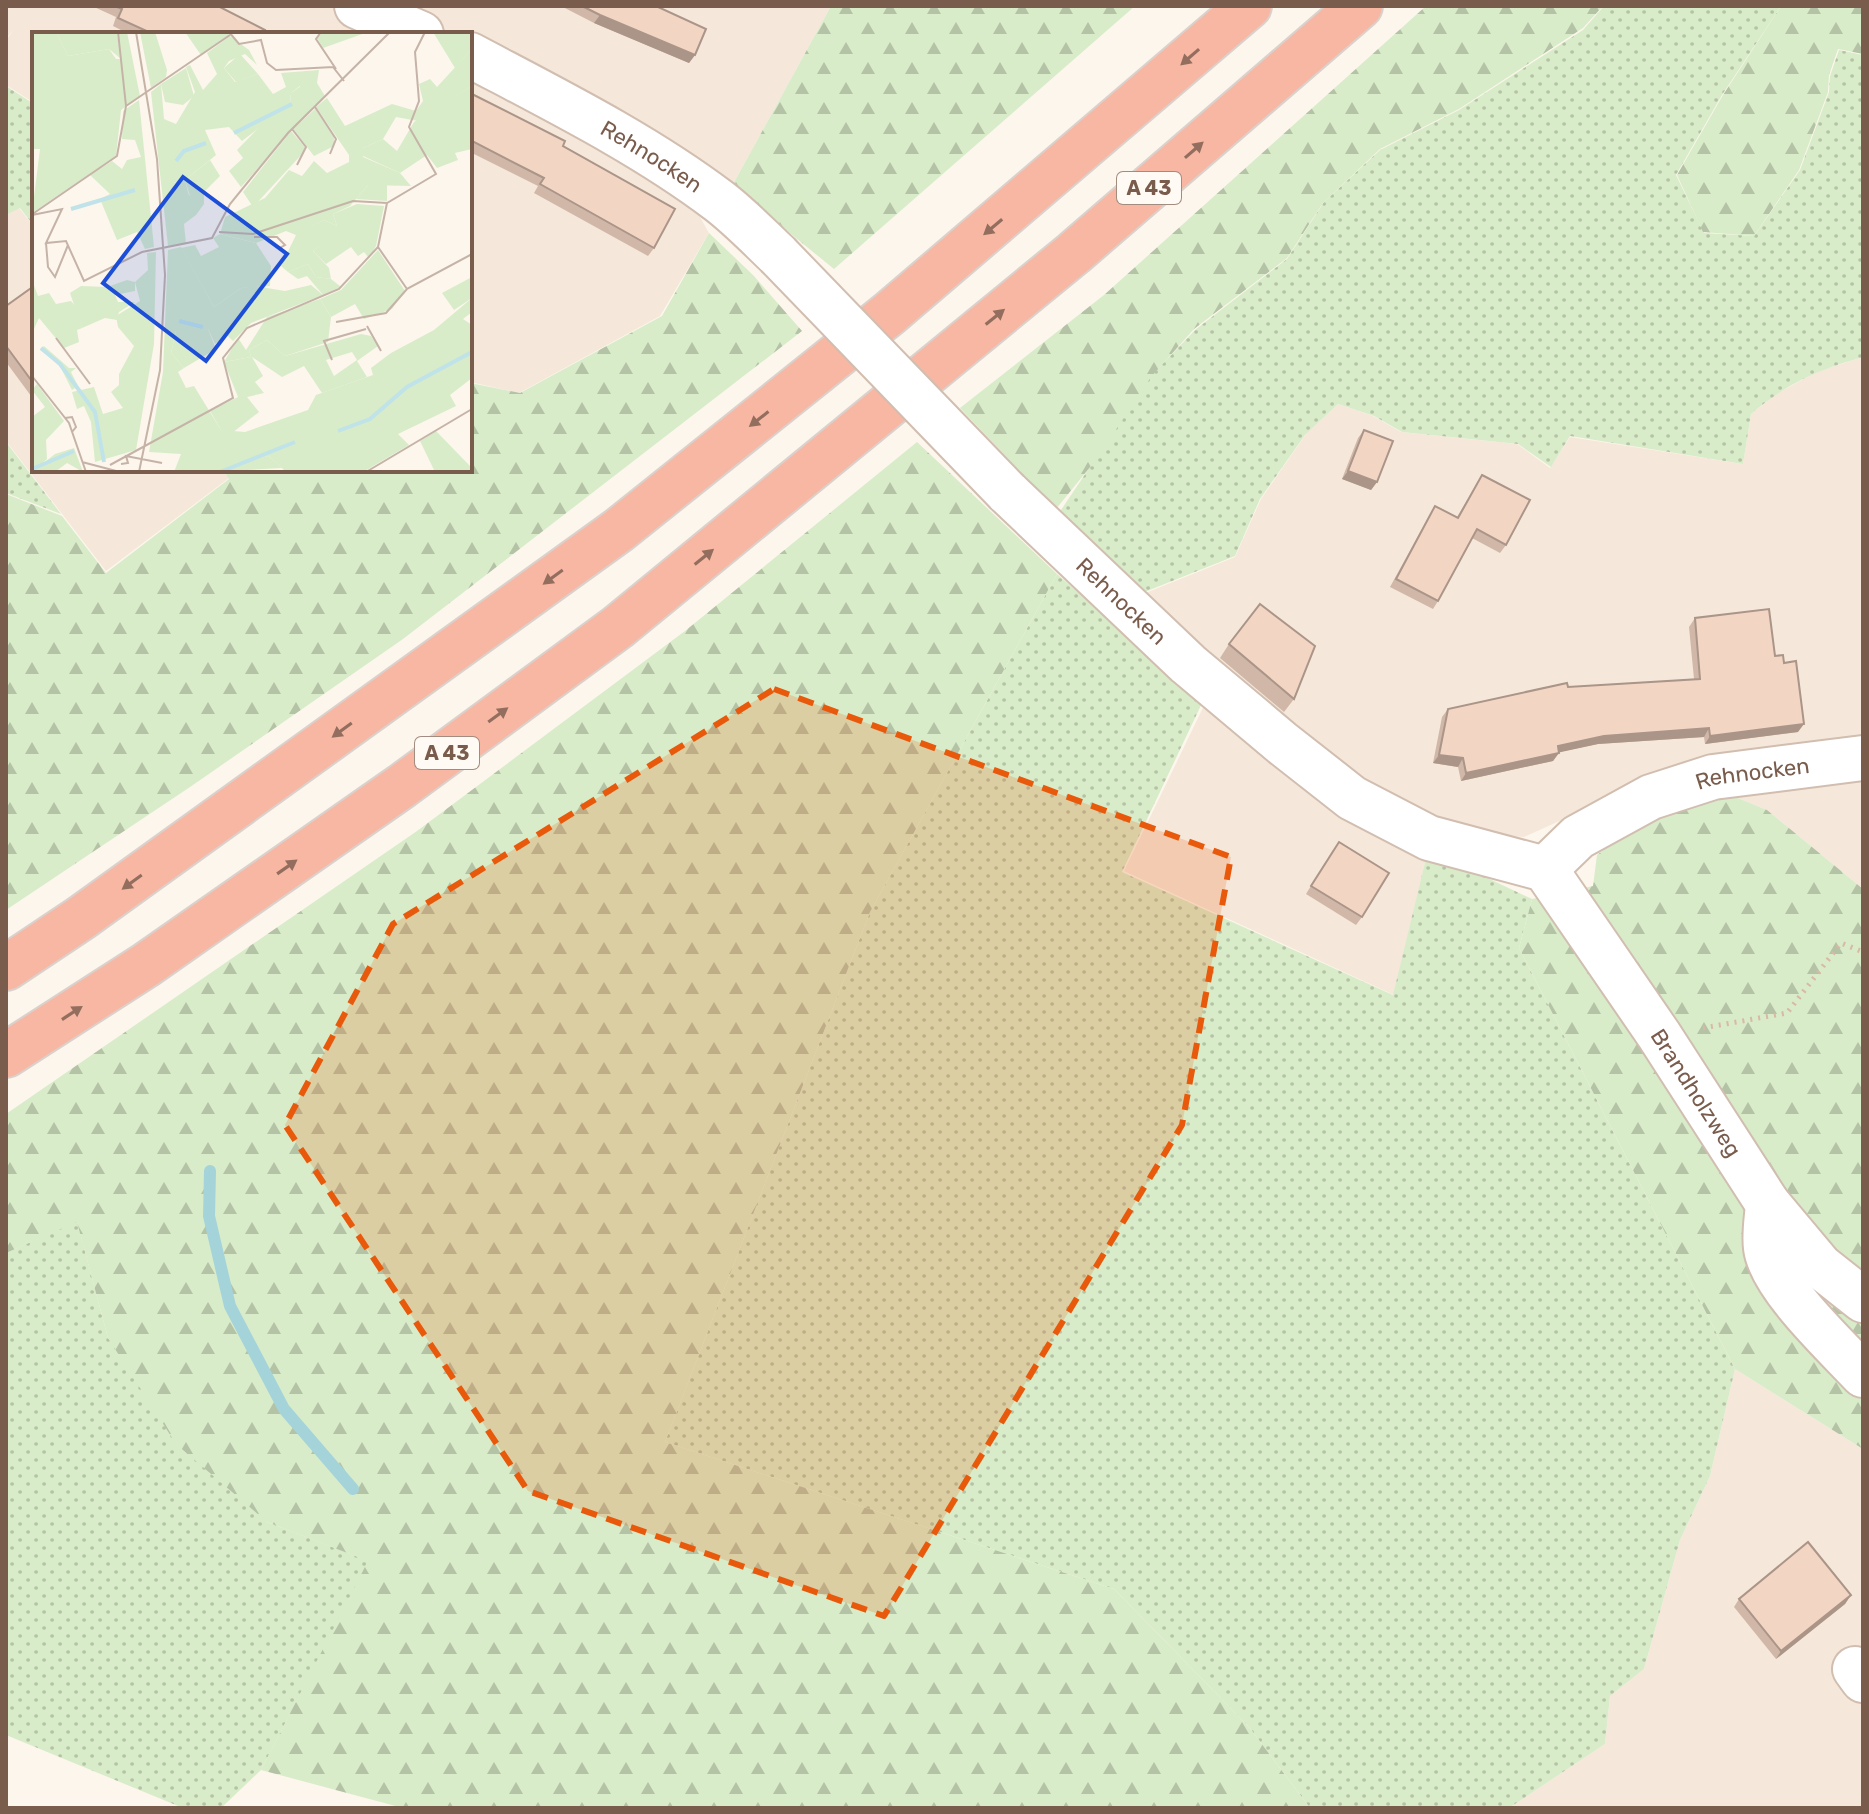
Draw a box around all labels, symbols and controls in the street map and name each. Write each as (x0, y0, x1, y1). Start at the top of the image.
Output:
inset map (32, 32, 472, 472)
one-way arrow (1180, 48, 1200, 65)
street label: Rehnocken (596, 115, 707, 199)
one-way arrow (1184, 142, 1204, 159)
road number: A 43 (1117, 172, 1181, 204)
one-way arrow (983, 218, 1003, 235)
one-way arrow (985, 309, 1005, 326)
one-way arrow (749, 410, 769, 427)
one-way arrow (694, 549, 714, 566)
street label: Rehnocken (1070, 552, 1172, 650)
one-way arrow (543, 569, 563, 585)
one-way arrow (488, 708, 508, 724)
one-way arrow (332, 722, 353, 737)
road number: A 43 (415, 737, 479, 769)
street label: Rehnocken (1692, 752, 1811, 796)
one-way arrow (276, 860, 297, 875)
one-way arrow (121, 874, 142, 889)
one-way arrow (61, 1006, 82, 1021)
street label: Brandholzweg (1645, 1024, 1747, 1162)

